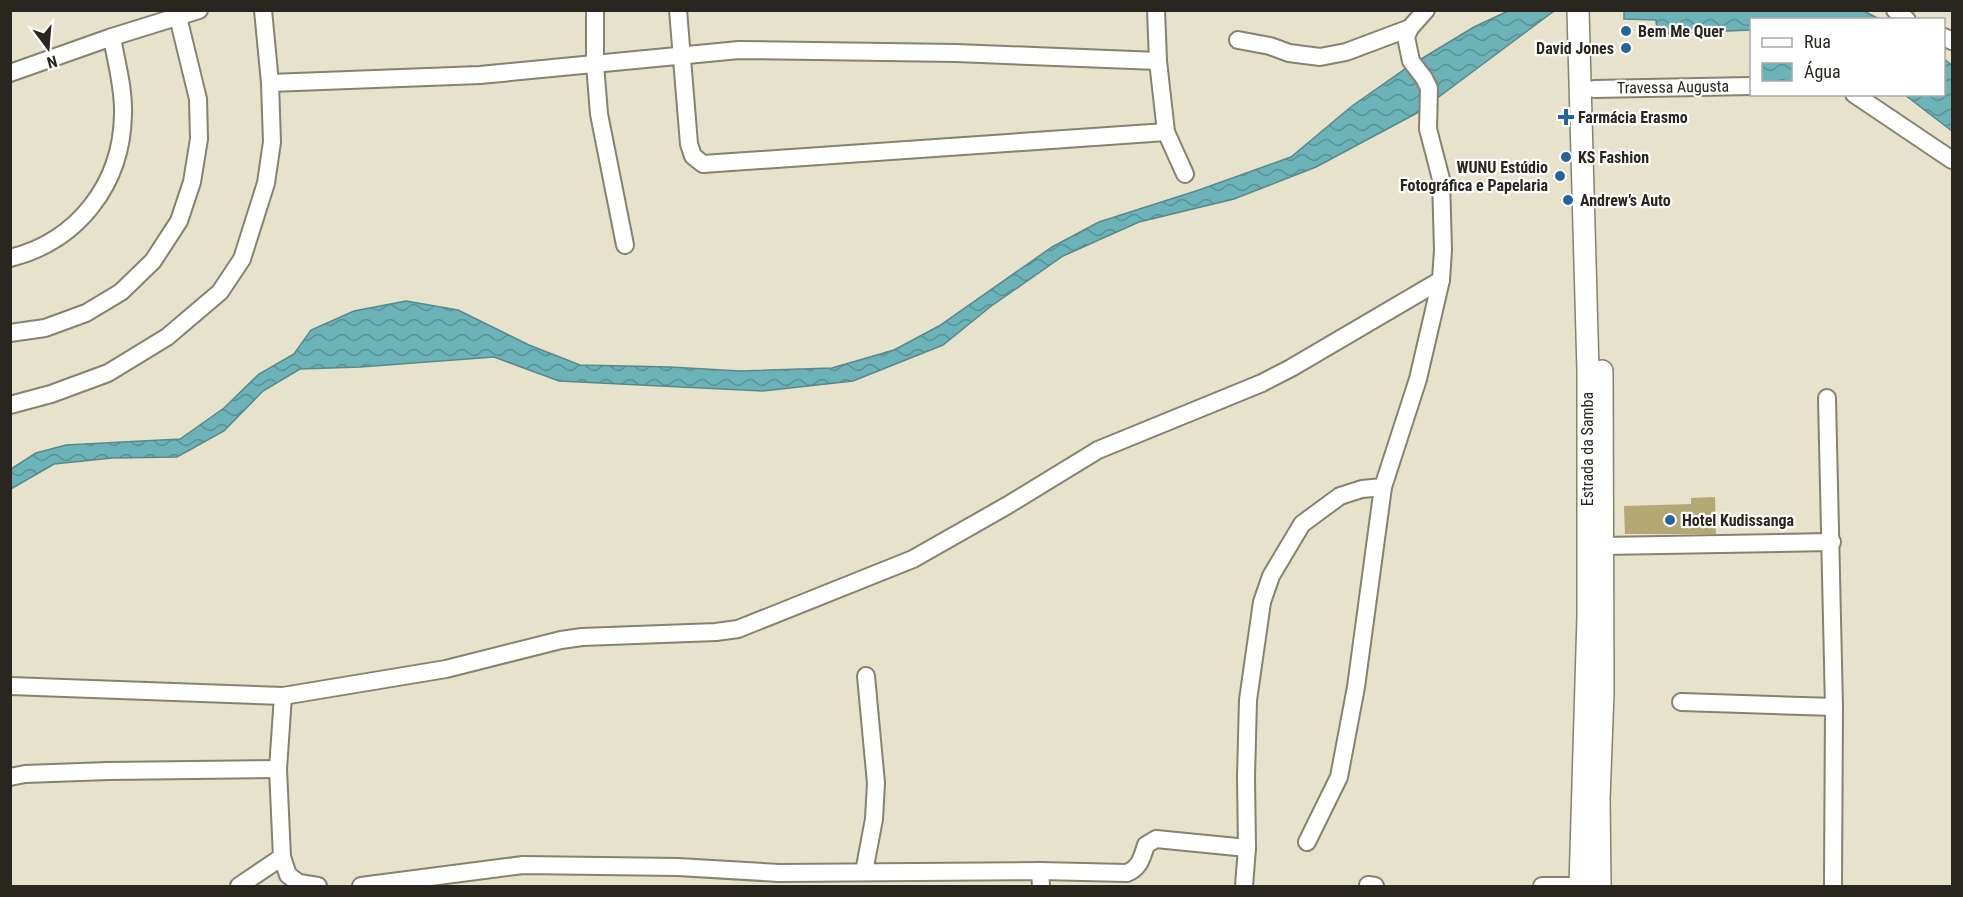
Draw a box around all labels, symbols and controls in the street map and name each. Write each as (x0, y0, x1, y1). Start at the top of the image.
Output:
north arrow (18, 18, 78, 78)
legend (1750, 18, 1945, 96)
place label: Bem Me Quer (1638, 22, 1724, 41)
marker: Bem Me Quer (1619, 24, 1633, 38)
text: Rua (1804, 31, 1831, 52)
place label: David Jones (1536, 39, 1614, 58)
marker: David Jones (1619, 41, 1633, 55)
text: N (45, 51, 59, 72)
text: Água (1804, 61, 1841, 82)
street label: Travessa Augusta (1617, 77, 1729, 97)
place label: Farmácia Erasmo (1578, 108, 1688, 127)
marker: Farmácia Erasmo (1559, 110, 1573, 124)
place label: KS Fashion (1578, 148, 1649, 167)
marker: KS Fashion (1559, 150, 1573, 164)
place label: WUNU Estúdio Fotográfica e Papelaria (1400, 158, 1548, 195)
marker: WUNU Estúdio Fotográfica e Papelaria (1553, 169, 1567, 183)
place label: Andrew’s Auto (1580, 191, 1671, 210)
marker: Andrew’s Auto (1561, 193, 1575, 207)
street label: Estrada da Samba (1578, 392, 1597, 506)
place label: Hotel Kudissanga (1682, 511, 1795, 530)
marker: Hotel Kudissanga (1663, 513, 1677, 527)

